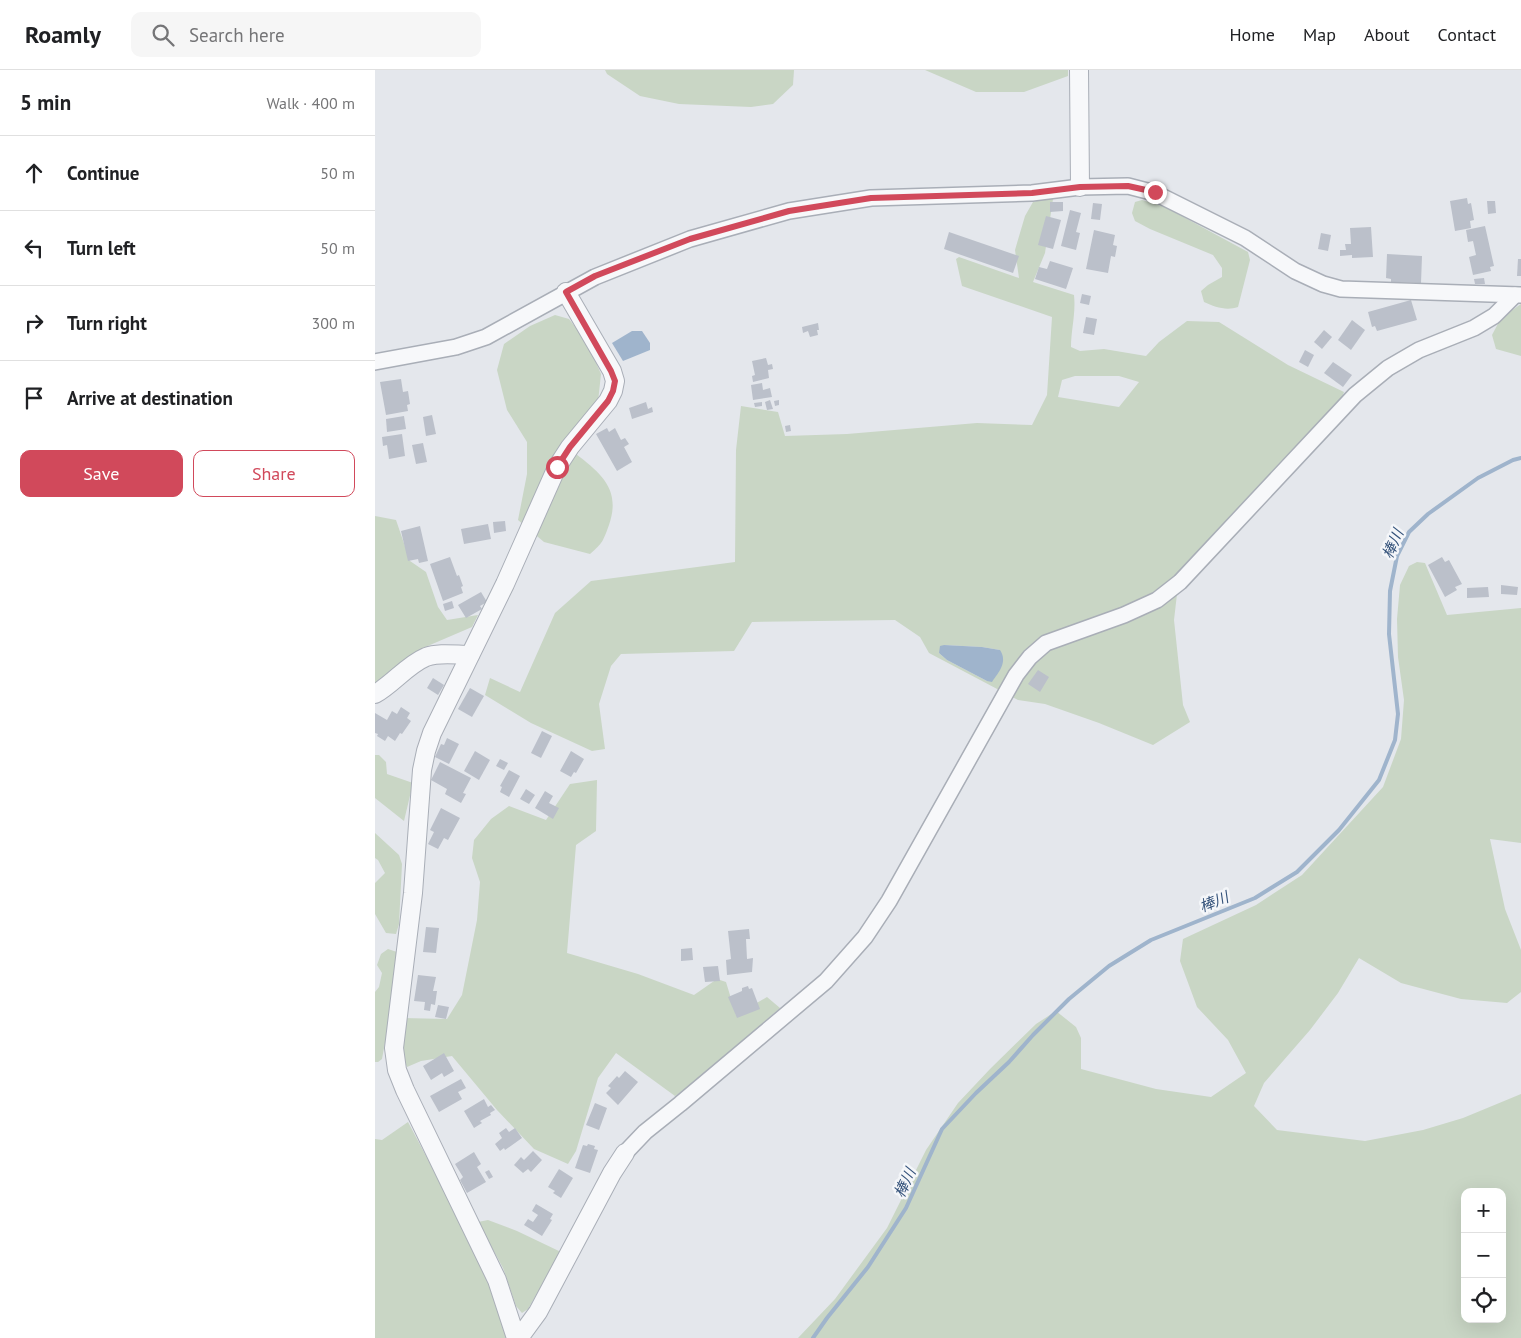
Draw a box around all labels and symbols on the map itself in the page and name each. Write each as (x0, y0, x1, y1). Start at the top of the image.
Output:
route end (1144, 181, 1167, 204)
route start (546, 456, 569, 479)
water label: 棒川 (1378, 524, 1408, 561)
water label: 棒川 (1196, 886, 1233, 916)
water label: 棒川 (890, 1163, 920, 1200)

